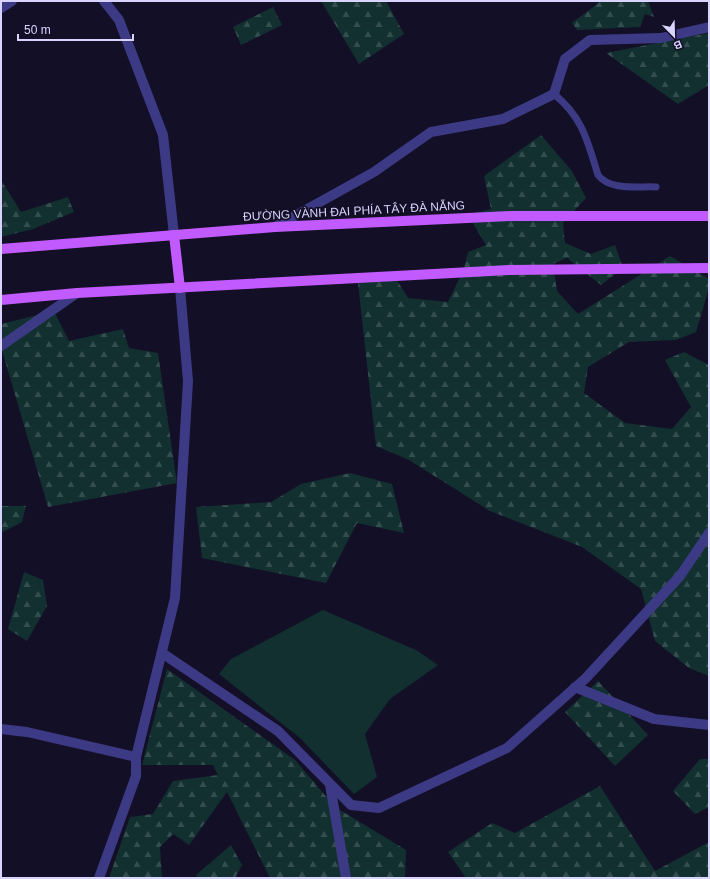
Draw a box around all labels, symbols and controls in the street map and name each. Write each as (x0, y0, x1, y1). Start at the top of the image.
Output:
scale bar (18, 16, 133, 42)
north arrow (654, 16, 694, 56)
text: 50 m (24, 23, 51, 37)
text: B (672, 38, 684, 52)
street label: ĐƯỜNG VÀNH ĐAI PHÍA TÂY ĐÀ NẴNG (243, 197, 465, 224)

